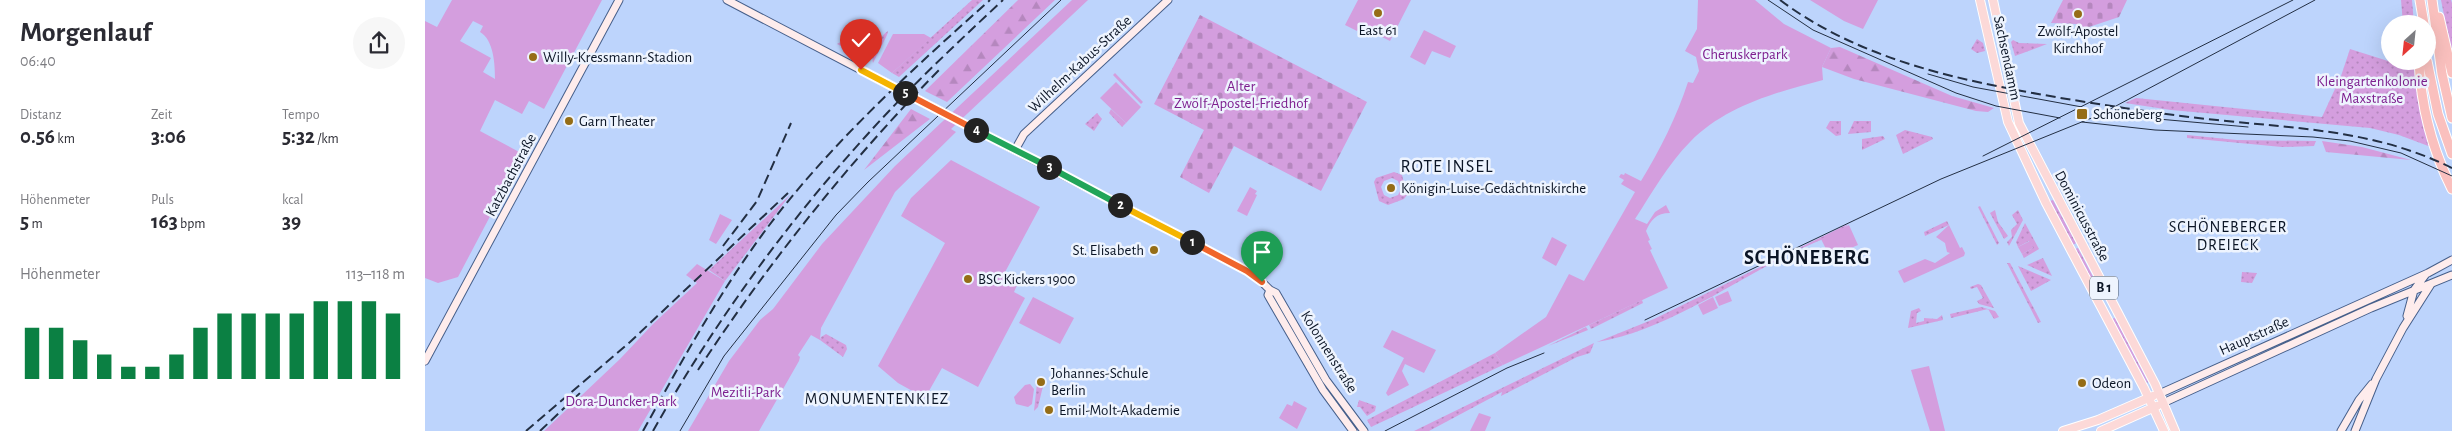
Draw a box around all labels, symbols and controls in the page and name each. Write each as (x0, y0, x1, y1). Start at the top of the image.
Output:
marker: East 61 (1372, 7, 1384, 19)
marker: Zwölf-Apostel Kirchhof (2072, 8, 2084, 20)
street label: Wilhelm-Kabus-Straße (1026, 13, 1134, 115)
street label: Sachsendamm (1991, 14, 2023, 102)
north arrow (2381, 15, 2436, 70)
map controls (2381, 15, 2436, 70)
button: share (353, 17, 405, 69)
text: Morgenlauf (20, 19, 151, 47)
pin (840, 19, 882, 70)
place label: East 61 (1359, 23, 1397, 38)
place label: Zwölf-Apostel Kirchhof (2037, 24, 2119, 56)
icon: check (847, 26, 875, 54)
park label: Cheruskerpark (1702, 47, 1788, 62)
place label: Willy-Kressmann-Stadion (543, 50, 692, 65)
marker: Willy-Kressmann-Stadion (527, 51, 539, 63)
text: 06:40 (20, 53, 56, 69)
park label: Kleingartenkolonie Maxstraße (2316, 74, 2428, 106)
park label: Alter Zwölf-Apostel-Friedhof (1174, 79, 1309, 111)
pin: 5 (893, 80, 917, 106)
text: 5 (902, 86, 909, 100)
marker: Schöneberg (2075, 107, 2089, 121)
place label: Schöneberg (2093, 107, 2163, 122)
text: Distanz (20, 108, 61, 122)
text: Zeit (151, 108, 172, 122)
text: Tempo (282, 108, 320, 122)
place label: Garn Theater (579, 114, 655, 129)
marker: Garn Theater (563, 115, 575, 127)
pin: 4 (963, 118, 989, 142)
text: 4 (973, 123, 980, 137)
text: 0.56 (20, 126, 55, 147)
text: 3:06 (151, 126, 186, 147)
text: 5:32 (282, 126, 315, 147)
street label: Katzbachstraße (483, 131, 539, 219)
text: km (55, 132, 75, 146)
text: /km (315, 132, 339, 146)
pin: 3 (1037, 154, 1061, 180)
district label: ROTE INSEL (1401, 158, 1493, 176)
text: 3 (1046, 160, 1053, 174)
street label: Dominicusstraße (2052, 168, 2112, 264)
place label: Königin-Luise-Gedächtniskirche (1401, 181, 1586, 196)
marker: Königin-Luise-Gedächtniskirche (1385, 182, 1397, 194)
pin: 2 (1107, 192, 1133, 218)
text: Höhenmeter (20, 193, 90, 207)
text: Puls (151, 193, 174, 207)
text: kcal (282, 193, 303, 207)
text: 2 (1117, 198, 1124, 212)
text: 5 (20, 211, 29, 232)
text: 163 (151, 211, 178, 232)
text: 39 (282, 211, 301, 232)
text: m (29, 217, 43, 231)
text: bpm (178, 217, 205, 231)
district label: SCHÖNEBERGER DREIECK (2169, 217, 2287, 253)
pin: 1 (1179, 230, 1205, 254)
pin (1241, 231, 1283, 282)
text: 1 (1190, 235, 1195, 249)
icon: arrive (1248, 238, 1276, 266)
place label: St. Elisabeth (1072, 243, 1144, 258)
marker: St. Elisabeth (1148, 244, 1160, 256)
district label: SCHÖNEBERG (1744, 245, 1870, 268)
text: Höhenmeter (20, 266, 100, 282)
text: 113–118 m (346, 266, 405, 282)
place label: BSC Kickers 1900 (978, 272, 1076, 287)
marker: BSC Kickers 1900 (962, 273, 974, 285)
road number: B 1 (2090, 276, 2118, 300)
street label: Kolonnenstraße (1298, 308, 1360, 396)
street label: Hauptstraße (2217, 314, 2291, 358)
place label: Johannes-Schule Berlin (1051, 366, 1148, 398)
marker: Johannes-Schule Berlin (1035, 376, 1047, 388)
place label: Odeon (2092, 376, 2131, 391)
marker: Odeon (2076, 377, 2088, 389)
park label: Mezitli-Park (711, 385, 781, 400)
district label: MONUMENTENKIEZ (805, 391, 949, 407)
park label: Dora-Duncker-Park (565, 394, 677, 409)
place label: Emil-Molt-Akademie (1059, 403, 1180, 418)
marker: Emil-Molt-Akademie (1043, 404, 1055, 416)

